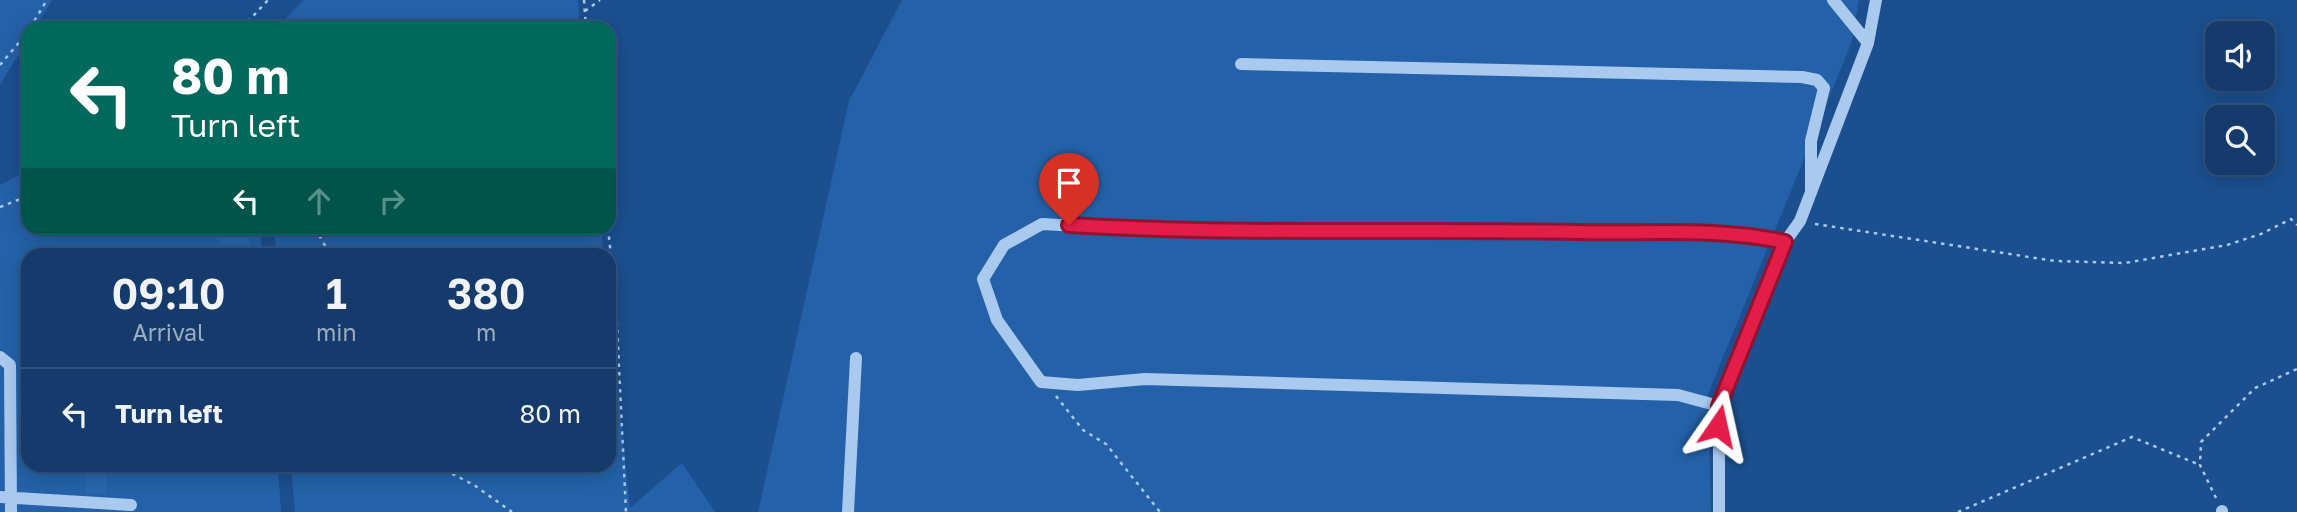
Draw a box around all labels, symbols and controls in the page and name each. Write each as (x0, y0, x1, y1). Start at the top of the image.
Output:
map controls (2205, 21, 2275, 175)
button: sound (2205, 21, 2275, 91)
text: 80 m (171, 46, 289, 105)
icon: left (56, 49, 147, 140)
button: search (2205, 105, 2275, 175)
text: Turn left (171, 106, 300, 144)
pin (1039, 153, 1099, 225)
icon: arrive (1050, 164, 1088, 202)
icon: left (227, 182, 265, 220)
icon: ahead (300, 182, 338, 220)
icon: right (373, 182, 411, 220)
text: 09:10 (111, 268, 225, 318)
text: 1 (326, 268, 347, 318)
text: 380 (447, 268, 526, 318)
text: Arrival (132, 318, 204, 346)
text: min (316, 318, 357, 346)
text: m (476, 318, 496, 346)
position arrow (1681, 389, 1755, 463)
icon: left (56, 395, 94, 433)
text: Turn left (115, 398, 223, 429)
text: 80 m (520, 398, 581, 429)

